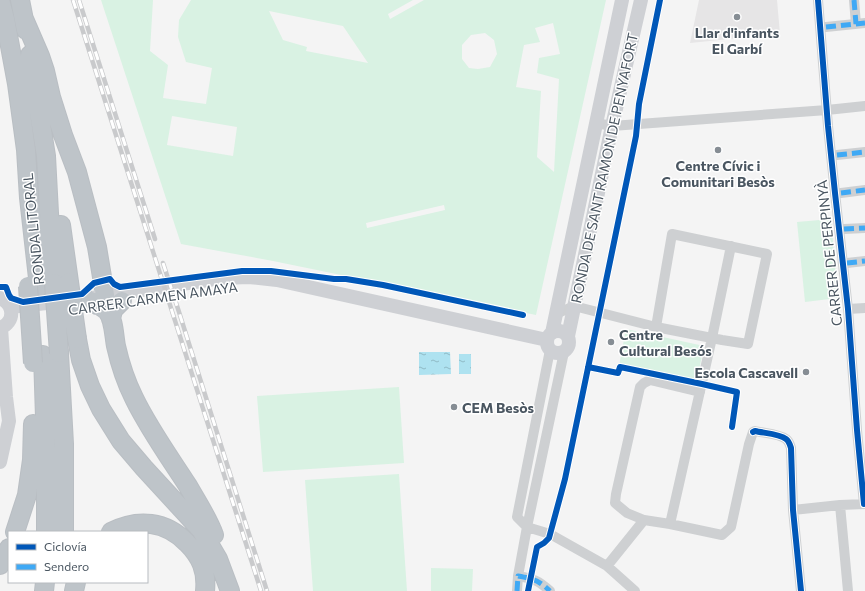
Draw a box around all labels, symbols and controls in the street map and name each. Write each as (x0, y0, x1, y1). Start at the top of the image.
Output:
marker: Llar d'infants El Garbí (732, 12, 742, 22)
place label: Llar d'infants El Garbí (695, 24, 780, 57)
street label: RONDA DE SANT RAMON DE PENYAFORT (567, 31, 641, 305)
marker: Centre Cívic i Comunitari Besòs (713, 145, 723, 155)
place label: Centre Cívic i Comunitari Besòs (661, 157, 775, 190)
street label: RONDA LITORAL (19, 172, 47, 286)
street label: CARRER DE PERPINYÀ (813, 179, 845, 327)
street label: CARRER CARMEN AMAYA (67, 278, 239, 318)
place label: Centre Cultural Besós (619, 326, 712, 359)
marker: Centre Cultural Besós (606, 337, 616, 347)
place label: Escola Cascavell (694, 364, 798, 381)
marker: Escola Cascavell (801, 367, 811, 377)
place label: CEM Besòs (462, 399, 534, 416)
marker: CEM Besòs (449, 402, 459, 412)
legend (8, 531, 148, 583)
text: Ciclovía (44, 539, 87, 553)
text: Sendero (44, 559, 89, 573)

